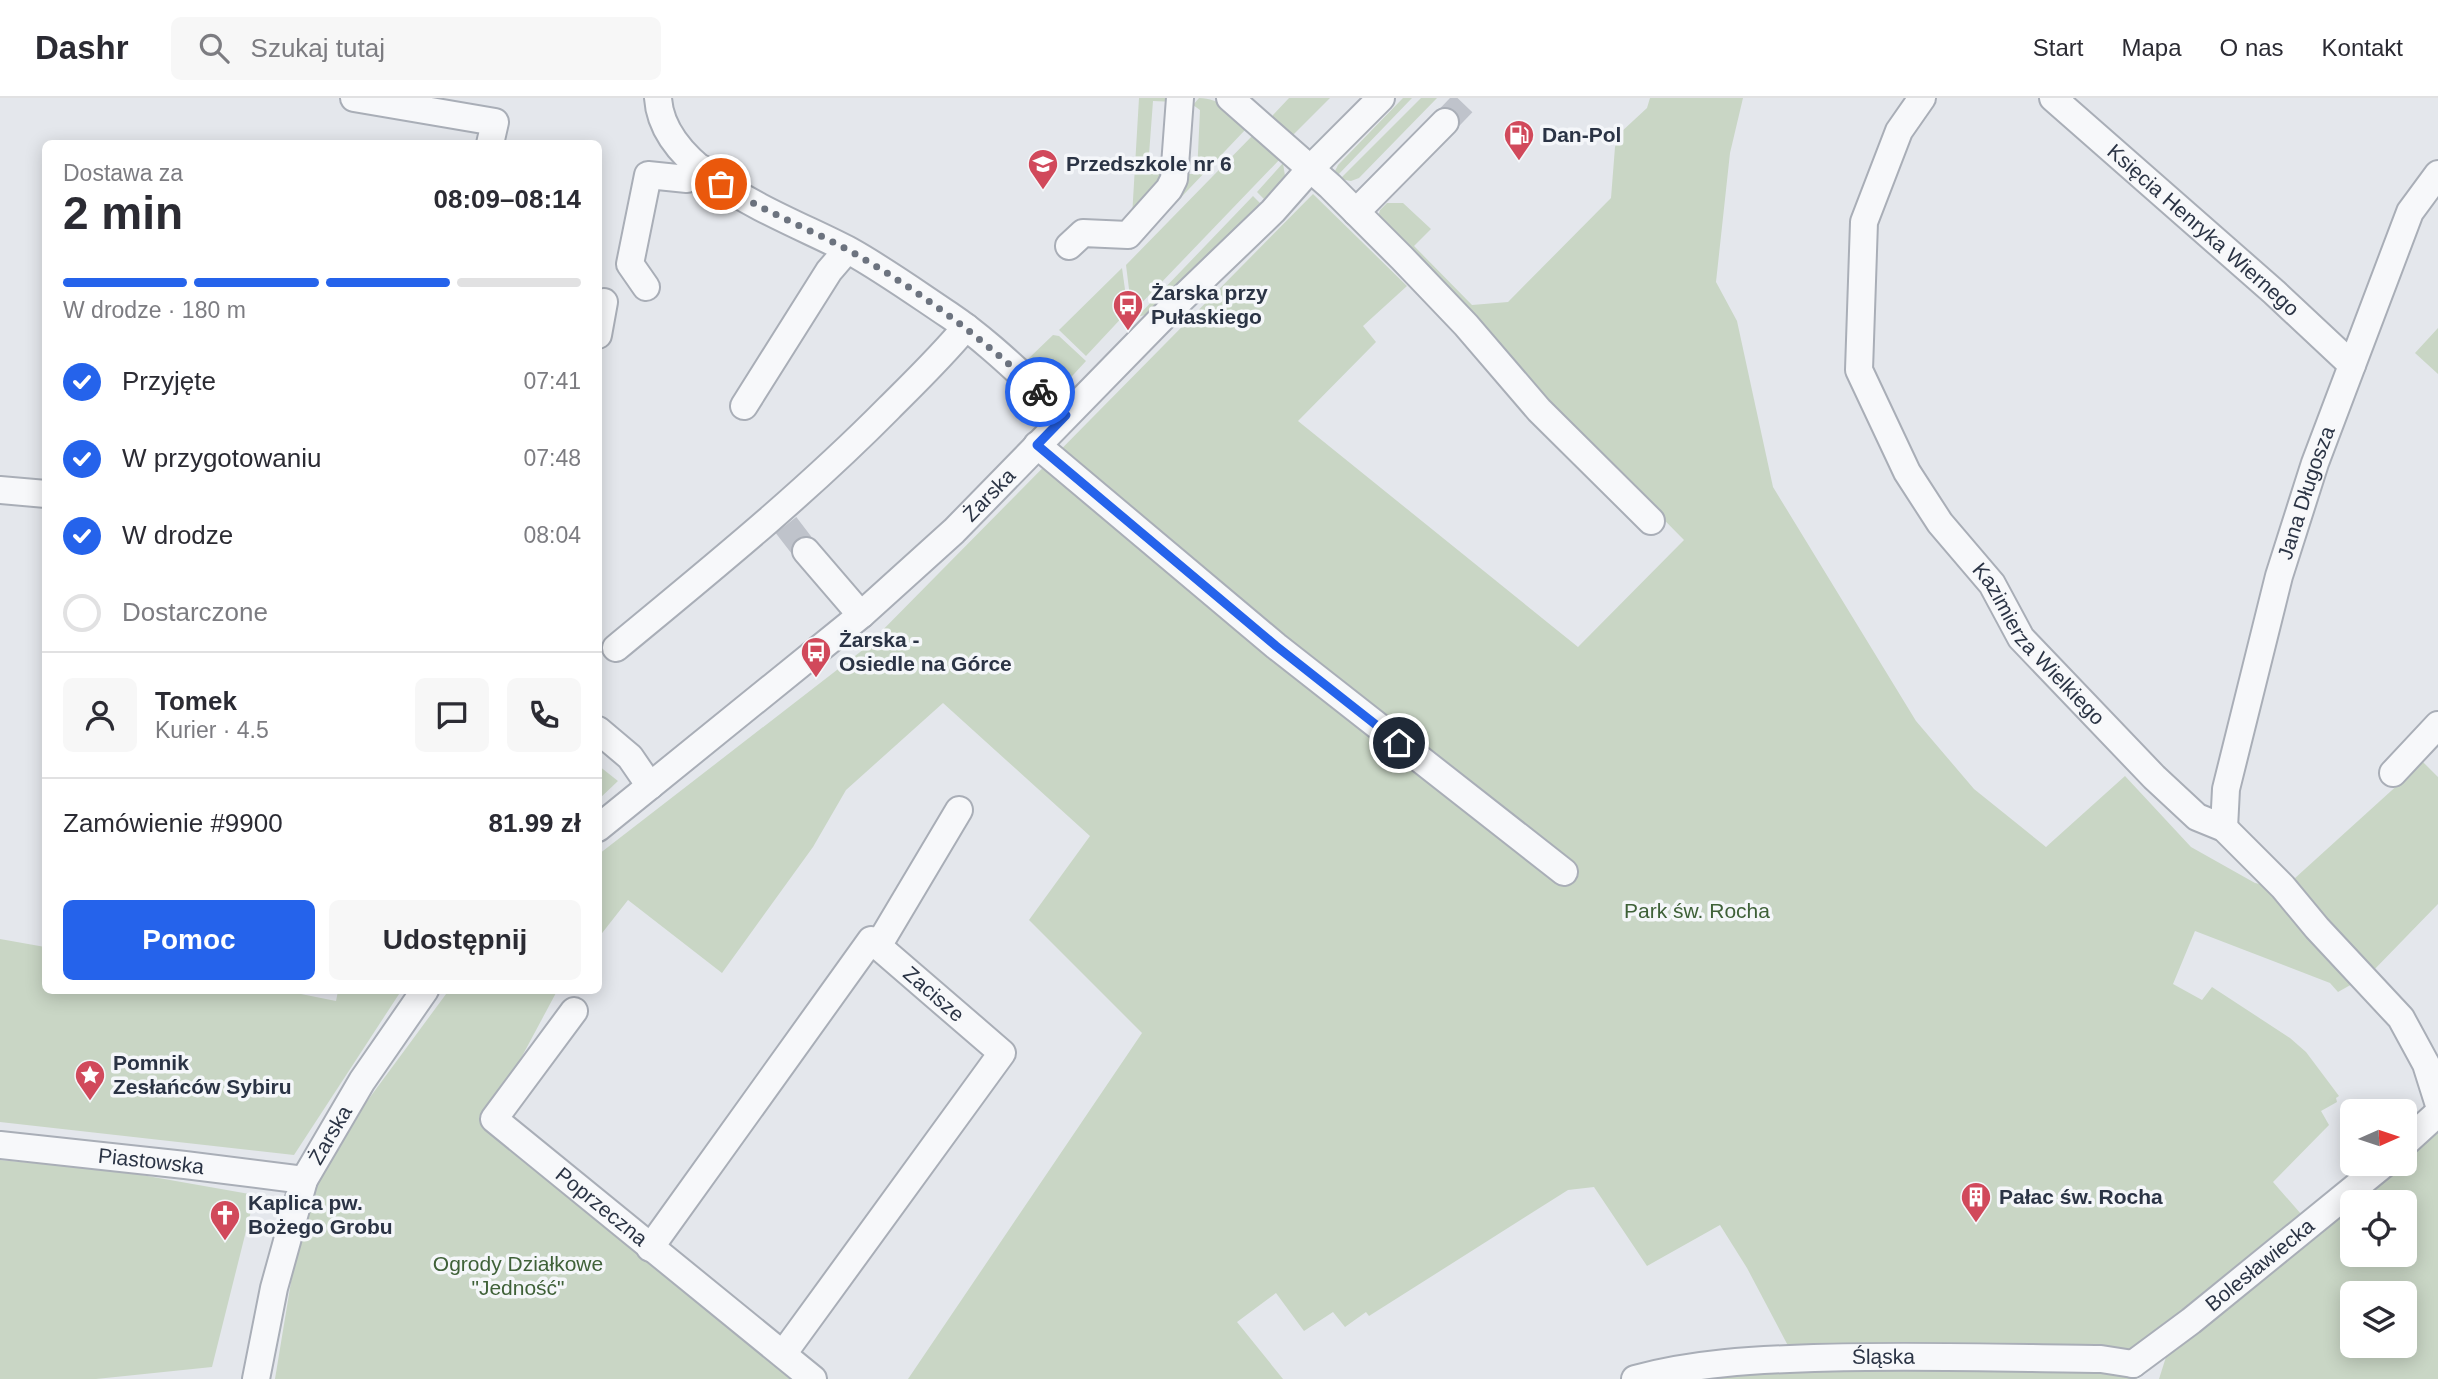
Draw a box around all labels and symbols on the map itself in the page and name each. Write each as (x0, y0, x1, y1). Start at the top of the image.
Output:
fuel station icon: Dan-Pol (1502, 118, 1536, 162)
place label: Dan-Pol (1542, 123, 1621, 146)
street label: Księcia Henryka Wiernego (2103, 139, 2304, 320)
school or university icon: Przedszkole nr 6 (1026, 147, 1060, 191)
place label: Przedszkole nr 6 (1066, 152, 1232, 175)
pin (691, 154, 751, 214)
place label: Żarska przy Pułaskiego (1151, 281, 1268, 328)
bus stop icon: Żarska przy Pułaskiego (1111, 288, 1145, 332)
courier (1005, 357, 1075, 427)
street label: Jana Długosza (2273, 423, 2339, 562)
street label: Żarska (958, 463, 1020, 526)
street label: Kazimierza Wielkiego (1968, 558, 2110, 729)
place label: Żarska - Osiedle na Górce (839, 628, 1012, 675)
bus stop icon: Żarska - Osiedle na Górce (799, 635, 833, 679)
pin (1369, 713, 1429, 773)
park label: Park św. Rocha (1624, 899, 1770, 922)
street label: Zacisze (899, 961, 969, 1026)
place label: Pomnik Zesłańców Sybiru (113, 1051, 292, 1098)
place icon: Pomnik Zesłańców Sybiru (73, 1058, 107, 1102)
north arrow (2340, 1099, 2417, 1176)
street label: Żarska (304, 1101, 356, 1168)
street label: Piastowska (97, 1144, 206, 1178)
street label: Poprzeczna (551, 1162, 652, 1250)
building icon: Pałac św. Rocha (1959, 1180, 1993, 1224)
place label: Pałac św. Rocha (1999, 1185, 2163, 1208)
place label: Kaplica pw. Bożego Grobu (248, 1191, 393, 1238)
church icon: Kaplica pw. Bożego Grobu (208, 1198, 242, 1242)
street label: Bolesławiecka (2201, 1213, 2319, 1316)
park label: Ogrody Działkowe "Jedność" (433, 1252, 603, 1299)
street label: Śląska (1852, 1345, 1915, 1368)

